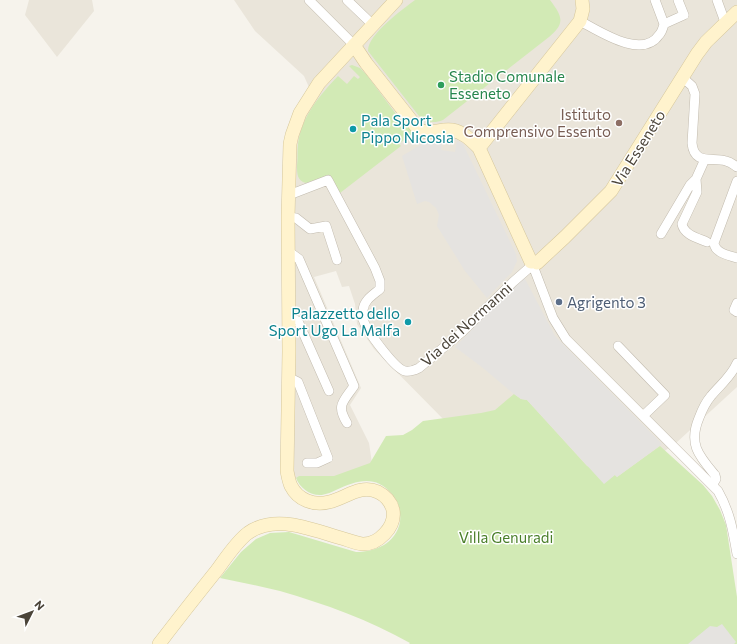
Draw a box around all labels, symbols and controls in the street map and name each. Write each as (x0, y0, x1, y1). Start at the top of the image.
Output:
place label: Stadio Comunale Esseneto (449, 67, 565, 102)
marker: Stadio Comunale Esseneto (436, 80, 446, 90)
place label: Istituto Comprensivo Essento (464, 105, 611, 140)
street label: Via Esseneto (607, 106, 669, 190)
place label: Pala Sport Pippo Nicosia (361, 111, 454, 146)
marker: Istituto Comprensivo Essento (614, 118, 624, 128)
marker: Pala Sport Pippo Nicosia (348, 124, 358, 134)
street label: Via dei Normanni (417, 278, 515, 370)
place label: Agrigento 3 (567, 293, 646, 311)
marker: Agrigento 3 (554, 297, 564, 307)
place label: Palazzetto dello Sport Ugo La Malfa (269, 304, 400, 339)
marker: Palazzetto dello Sport Ugo La Malfa (403, 317, 413, 327)
park label: Villa Genuradi (459, 528, 553, 546)
north arrow (12, 592, 52, 632)
text: N (32, 598, 47, 612)

